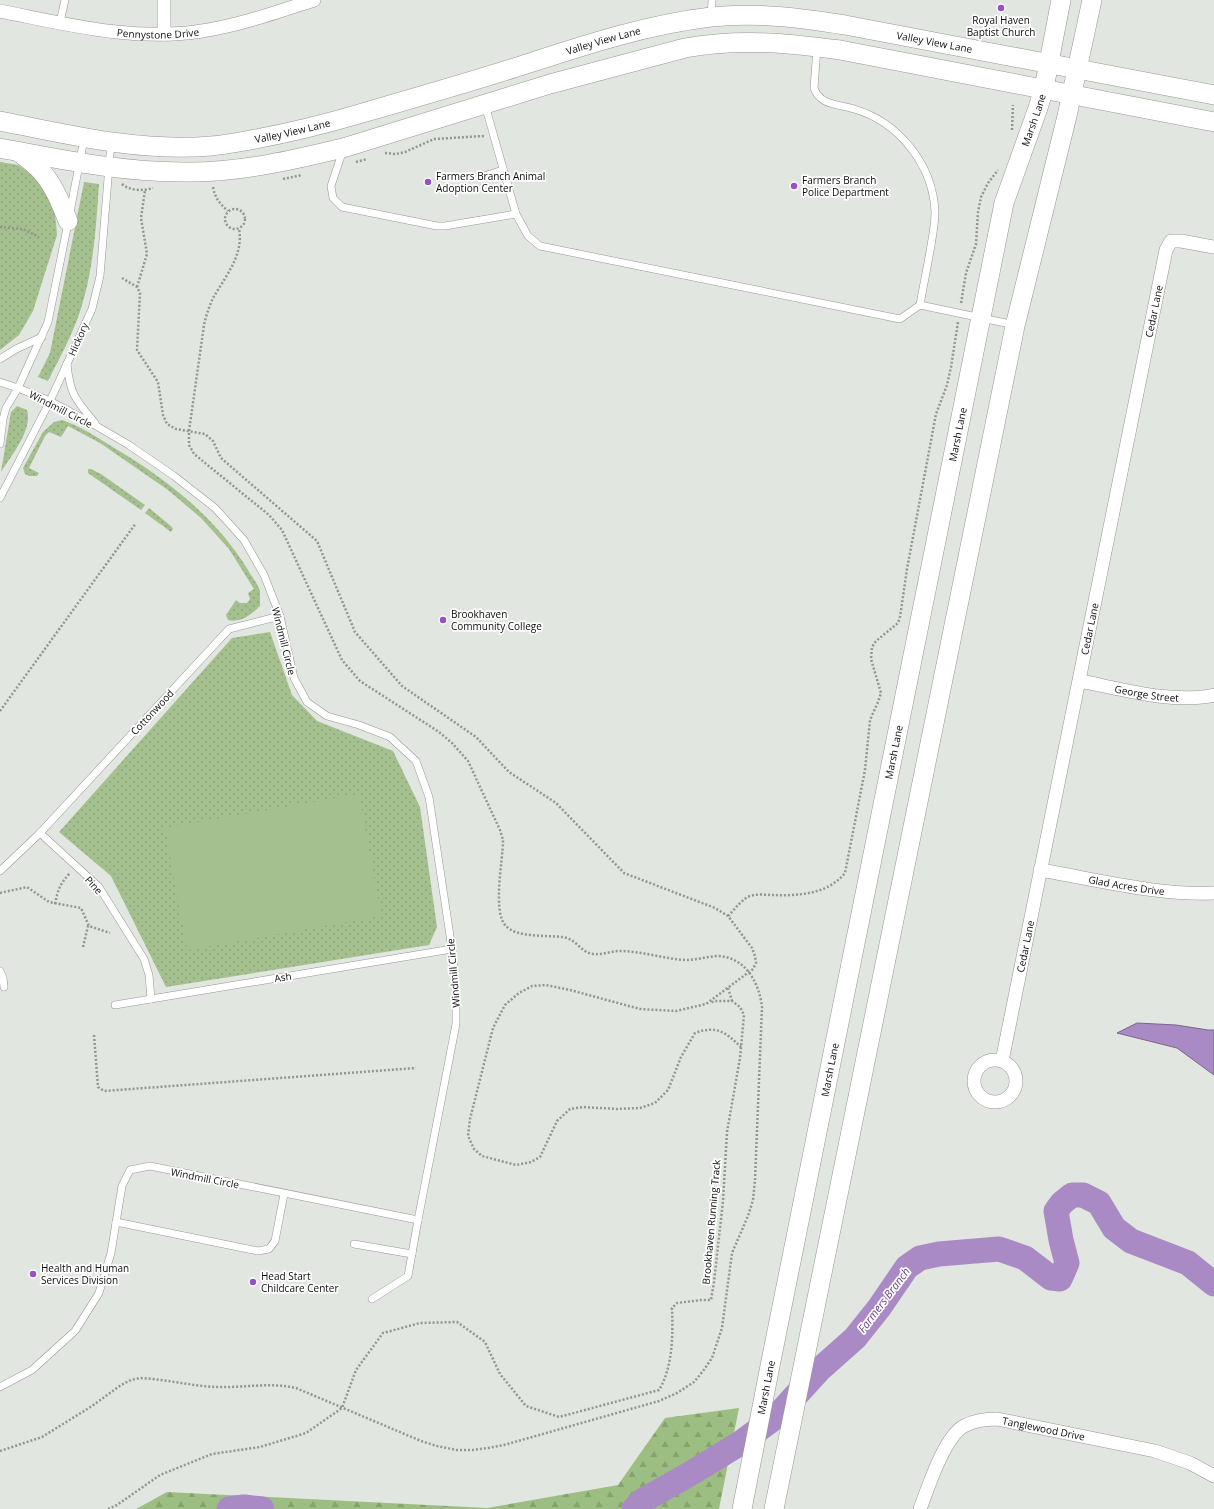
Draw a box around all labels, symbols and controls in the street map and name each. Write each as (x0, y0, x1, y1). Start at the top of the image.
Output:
marker: Royal Haven Baptist Church (996, 3, 1006, 13)
place label: Royal Haven Baptist Church (967, 13, 1035, 39)
street label: Valley View Lane (564, 23, 642, 58)
street label: Pennystone Drive (116, 25, 200, 41)
street label: Valley View Lane (895, 28, 974, 56)
street label: Marsh Lane (1018, 92, 1049, 148)
street label: Valley View Lane (254, 115, 332, 146)
place label: Farmers Branch Animal Adoption Center (436, 169, 545, 195)
place label: Farmers Branch Police Department (802, 173, 889, 199)
marker: Farmers Branch Animal Adoption Center (423, 177, 433, 187)
marker: Farmers Branch Police Department (789, 181, 799, 191)
street label: Cedar Lane (1142, 284, 1166, 338)
street label: Hickory (64, 319, 92, 358)
street label: Windmill Circle (27, 387, 95, 431)
street label: Marsh Lane (945, 406, 970, 463)
street label: Cedar Lane (1077, 601, 1102, 656)
street label: Windmill Circle (269, 606, 299, 677)
place label: Brookhaven Community College (451, 607, 542, 633)
marker: Brookhaven Community College (438, 615, 448, 625)
street label: George Street (1113, 681, 1180, 705)
street label: Cottonwood (127, 686, 177, 738)
street label: Marsh Lane (881, 723, 906, 780)
street label: Glad Acres Drive (1087, 872, 1166, 898)
street label: Pine (82, 873, 106, 898)
street label: Cedar Lane (1013, 919, 1037, 974)
street label: Windmill Circle (443, 938, 463, 1008)
street label: Ash (273, 969, 293, 985)
street label: Marsh Lane (817, 1041, 842, 1098)
street label: Brookhaven Running Track (699, 1158, 723, 1285)
street label: Windmill Circle (170, 1165, 241, 1192)
place label: Health and Human Services Division (41, 1261, 129, 1287)
water label: Farmers Branch (854, 1264, 913, 1335)
marker: Health and Human Services Division (28, 1269, 38, 1279)
place label: Head Start Childcare Center (261, 1269, 339, 1295)
marker: Head Start Childcare Center (248, 1277, 258, 1287)
street label: Marsh Lane (754, 1359, 778, 1416)
street label: Tanglewood Drive (1001, 1413, 1087, 1444)

